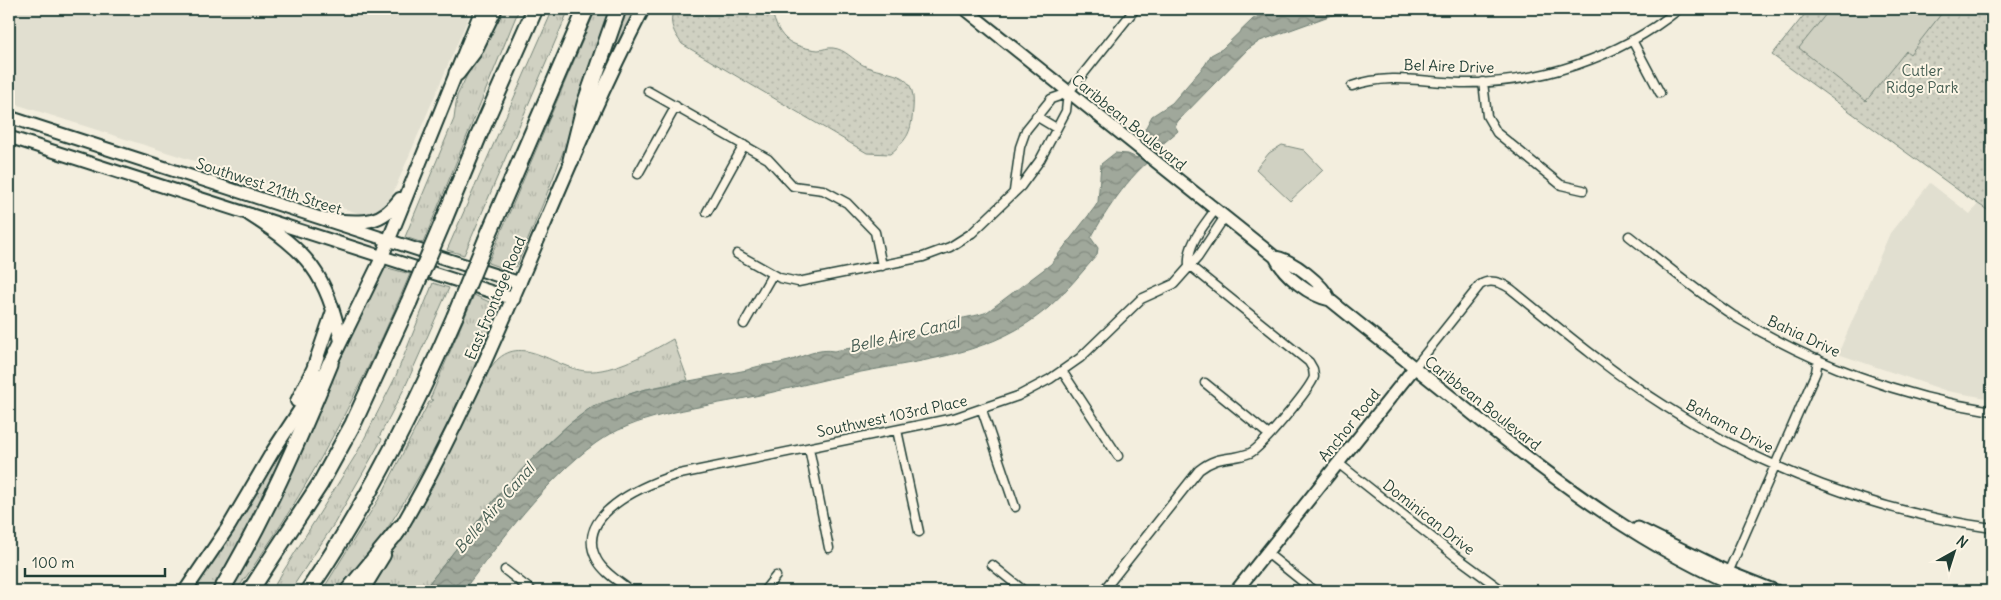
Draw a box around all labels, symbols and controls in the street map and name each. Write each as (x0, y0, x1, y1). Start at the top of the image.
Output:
street label: Bel Aire Drive (1403, 55, 1495, 77)
park label: Cutler Ridge Park (1886, 61, 1959, 97)
street label: Caribbean Boulevard (1068, 70, 1190, 174)
street label: Southwest 211th Street (194, 153, 344, 219)
street label: East Frontage Road (460, 233, 530, 363)
water label: Belle Aire Canal (847, 311, 963, 356)
street label: Bahia Drive (1765, 311, 1843, 361)
street label: Caribbean Boulevard (1421, 352, 1545, 454)
street label: Anchor Road (1314, 385, 1384, 465)
street label: Southwest 103rd Place (815, 391, 969, 441)
street label: Bahama Drive (1683, 395, 1777, 457)
water label: Belle Aire Canal (450, 457, 540, 557)
street label: Dominican Drive (1379, 475, 1479, 559)
north arrow (1928, 528, 1978, 578)
text: N (1953, 532, 1972, 552)
scale bar (25, 545, 165, 577)
text: 100 m (32, 553, 74, 572)

